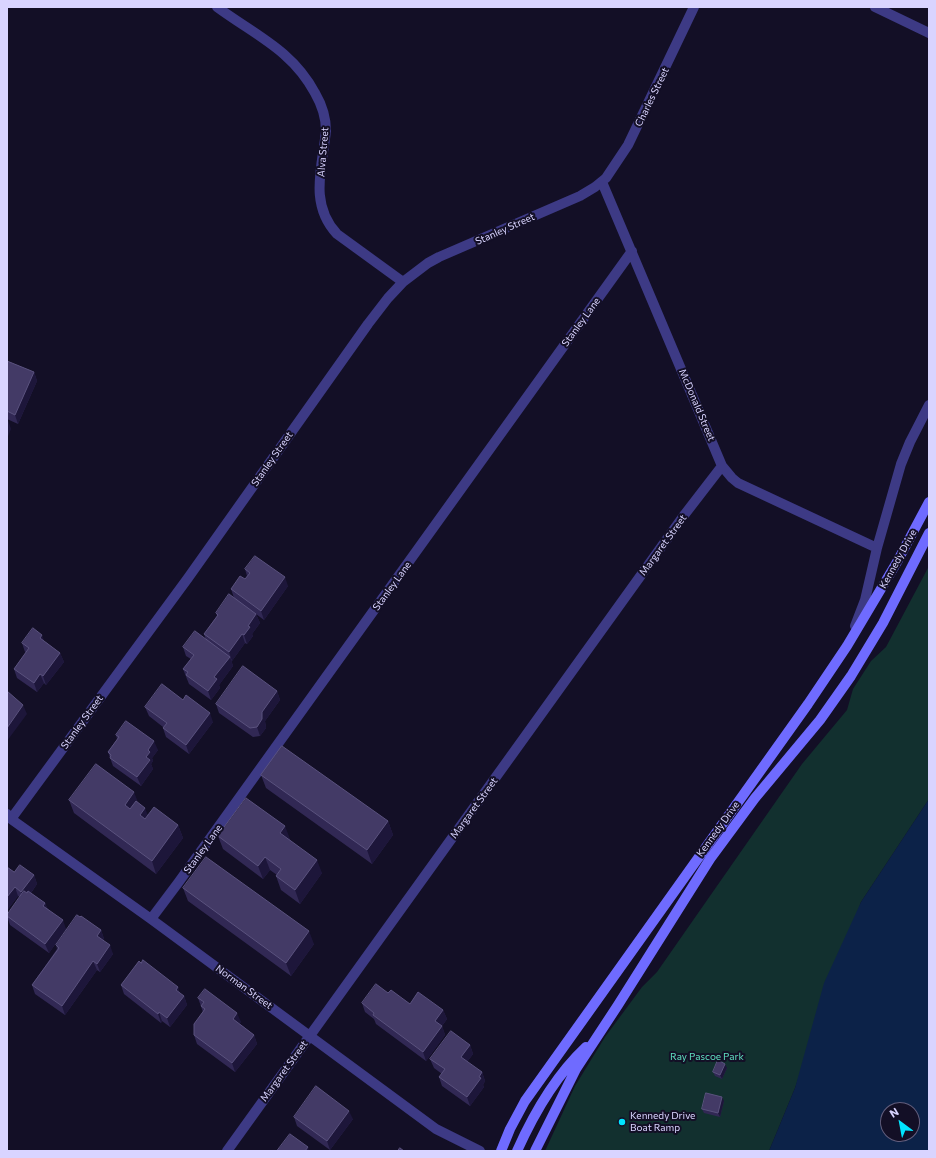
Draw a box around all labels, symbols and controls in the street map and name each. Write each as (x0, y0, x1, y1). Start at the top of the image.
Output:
street label: Charles Street (633, 65, 671, 129)
street label: Alva Street (315, 127, 331, 177)
street label: Stanley Street (473, 211, 537, 247)
street label: Stanley Lane (559, 295, 603, 349)
street label: McDonald Street (676, 367, 718, 443)
street label: Stanley Street (249, 429, 295, 489)
street label: Margaret Street (637, 512, 689, 578)
street label: Kennedy Drive (877, 527, 919, 591)
street label: Stanley Lane (370, 559, 414, 613)
street label: Stanley Street (58, 693, 106, 751)
street label: Margaret Street (448, 775, 500, 841)
street label: Kennedy Drive (694, 799, 742, 859)
street label: Stanley Lane (181, 822, 225, 876)
street label: Norman Street (213, 962, 275, 1012)
street label: Margaret Street (258, 1038, 310, 1104)
park label: Ray Pascoe Park (670, 1051, 744, 1063)
north arrow (880, 1102, 920, 1142)
text: N (887, 1105, 901, 1120)
place label: Kennedy Drive Boat Ramp (630, 1110, 695, 1134)
marker: Kennedy Drive Boat Ramp (617, 1117, 627, 1127)

